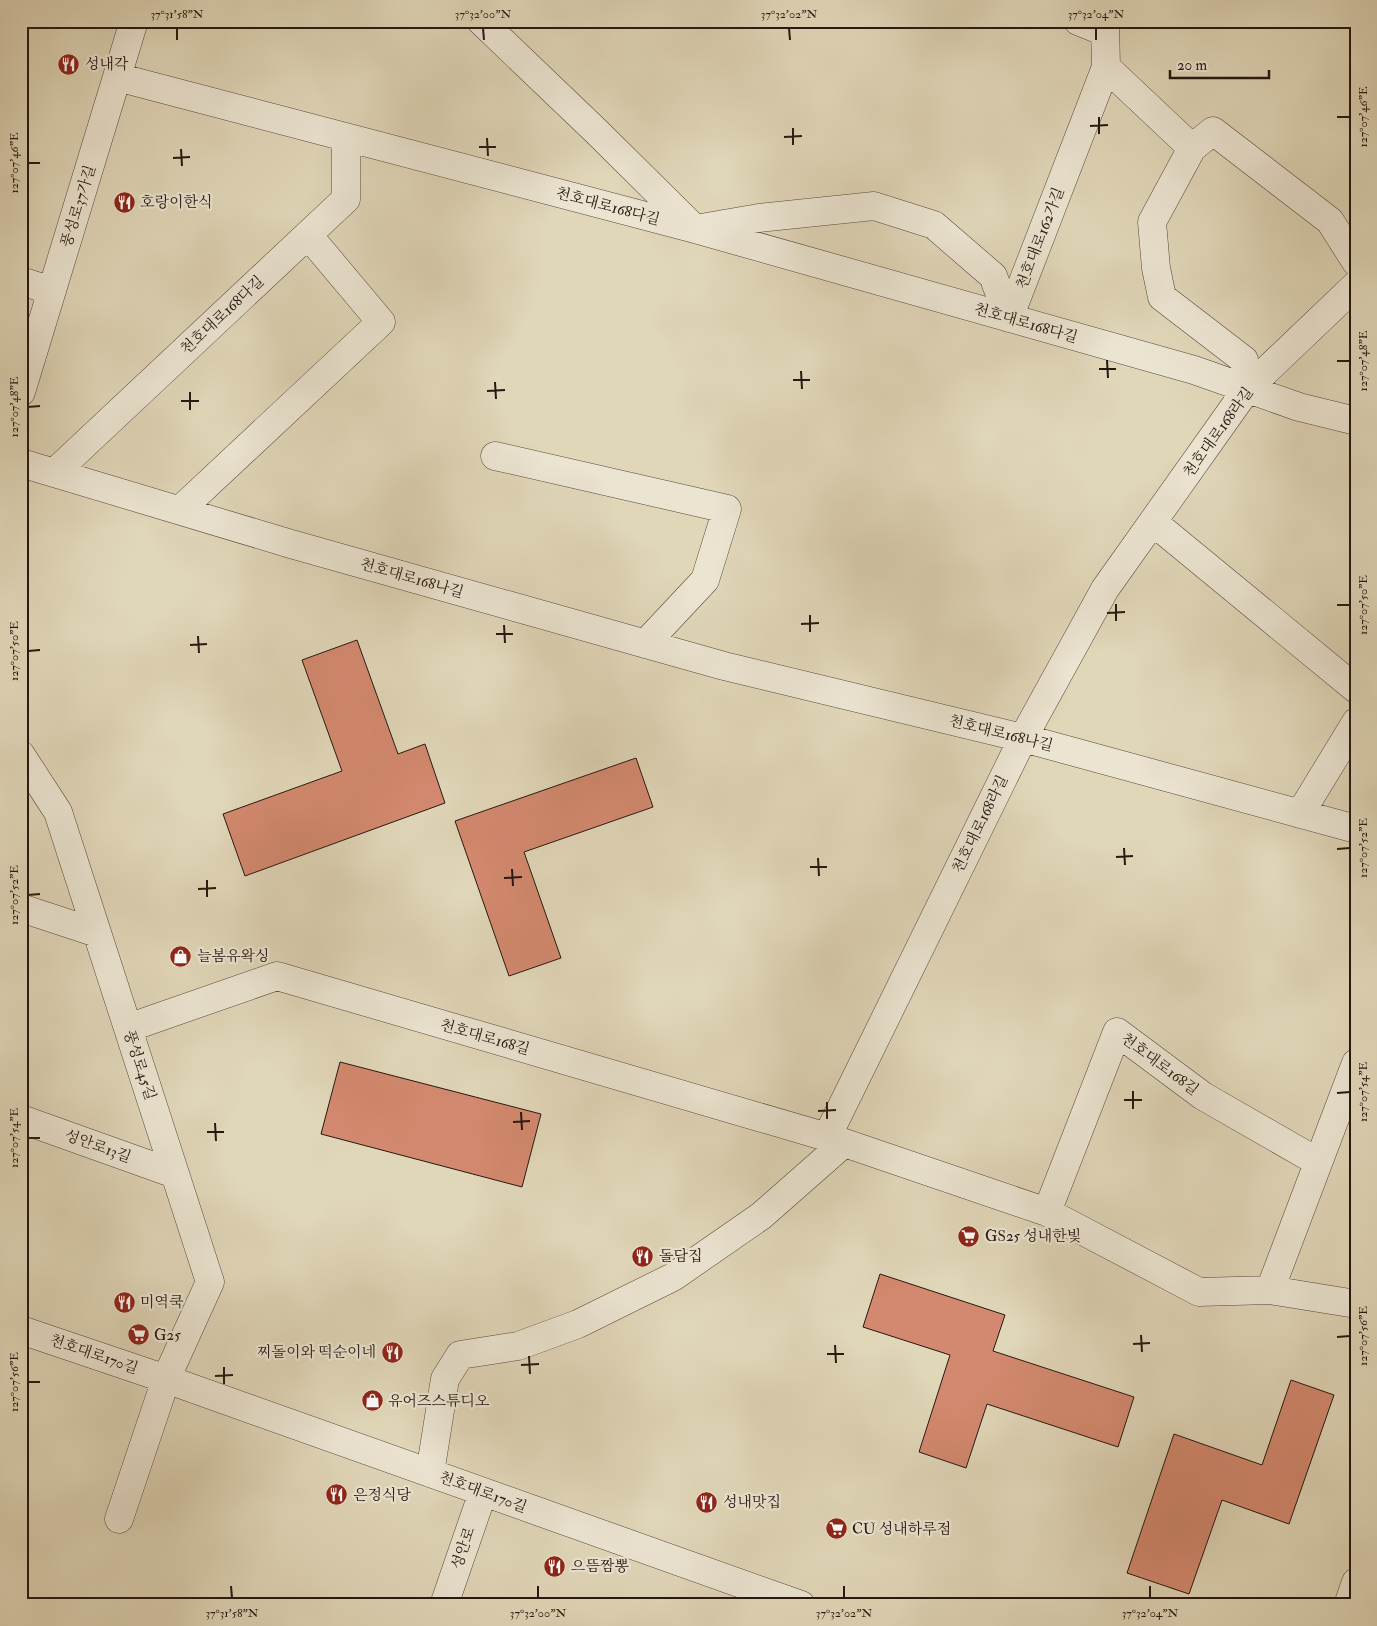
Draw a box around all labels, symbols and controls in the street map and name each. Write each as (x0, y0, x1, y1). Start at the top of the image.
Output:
text: 37°31'58"N (150, 7, 204, 22)
text: 37°32'00"N (455, 7, 511, 22)
text: 37°32'02"N (761, 7, 817, 22)
text: 37°32'04"N (1068, 7, 1125, 22)
scale bar (1170, 48, 1268, 80)
restaurant icon: 성내각 (57, 52, 81, 76)
place label: 성내각 (85, 55, 129, 74)
text: 20 m (1177, 56, 1207, 75)
text: 127°07'46"E (1356, 86, 1371, 148)
text: 127°07'46"E (7, 132, 22, 194)
street label: 풍성로37가길 (57, 163, 100, 250)
street label: 천호대로168다길 (554, 183, 662, 229)
street label: 천호대로162가길 (1012, 185, 1069, 292)
restaurant icon: 호랑이한식 (112, 190, 136, 214)
place label: 호랑이한식 (140, 193, 212, 212)
street label: 천호대로168다길 (177, 272, 268, 359)
street label: 천호대로168다길 (972, 300, 1080, 347)
text: 127°07'48"E (1356, 330, 1371, 391)
text: 127°07'48"E (7, 376, 22, 437)
street label: 천호대로168라길 (1179, 383, 1257, 481)
street label: 천호대로168나길 (358, 555, 466, 602)
text: 127°07'50"E (1356, 575, 1371, 635)
text: 127°07'50"E (7, 621, 22, 681)
street label: 천호대로168나길 (947, 711, 1055, 756)
street label: 천호대로168라길 (948, 772, 1012, 876)
text: 127°07'52"E (1356, 818, 1371, 878)
text: 127°07'52"E (7, 865, 22, 925)
shop icon: 늘봄유왁싱 (169, 944, 193, 968)
place label: 늘봄유왁싱 (197, 947, 269, 966)
street label: 천호대로168길 (438, 1016, 532, 1059)
street label: 풍성로45길 (119, 1028, 160, 1103)
street label: 천호대로168길 (1117, 1029, 1202, 1100)
text: 127°07'54"E (1356, 1062, 1371, 1122)
text: 127°07'54"E (7, 1108, 22, 1168)
street label: 성안로13길 (62, 1126, 134, 1167)
supermarket icon: GS25 성내한빛 (957, 1224, 981, 1248)
place label: GS25 성내한빛 (985, 1227, 1081, 1246)
restaurant icon: 돌담집 (631, 1244, 655, 1268)
place label: 돌담집 (659, 1247, 702, 1266)
restaurant icon: 미역쿡 (112, 1290, 136, 1314)
place label: 미역쿡 (140, 1293, 184, 1312)
text: 127°07'56"E (1356, 1306, 1371, 1366)
supermarket icon: G25 (126, 1323, 150, 1347)
place label: G25 (154, 1326, 181, 1345)
street label: 천호대로170길 (47, 1330, 141, 1378)
restaurant icon: 찌돌이와 떡순이네 (380, 1340, 404, 1364)
place label: 찌돌이와 떡순이네 (257, 1343, 376, 1362)
text: 127°07'56"E (7, 1352, 22, 1412)
shop icon: 유어즈스튜디오 (360, 1389, 384, 1413)
place label: 유어즈스튜디오 (388, 1392, 490, 1411)
street label: 천호대로170길 (436, 1468, 529, 1517)
restaurant icon: 은정식당 (325, 1483, 349, 1507)
place label: 은정식당 (353, 1486, 411, 1505)
restaurant icon: 성내맛집 (695, 1490, 719, 1514)
place label: 성내맛집 (723, 1493, 781, 1512)
supermarket icon: CU 성내하루점 (824, 1517, 848, 1541)
place label: CU 성내하루점 (852, 1520, 951, 1539)
street label: 성안로 (447, 1524, 480, 1572)
restaurant icon: 으뜸짬뽕 (543, 1554, 567, 1578)
place label: 으뜸짬뽕 (571, 1557, 629, 1576)
text: 37°31'58"N (205, 1606, 259, 1621)
text: 37°32'00"N (510, 1606, 566, 1621)
text: 37°32'02"N (816, 1606, 872, 1621)
text: 37°32'04"N (1122, 1606, 1179, 1621)

